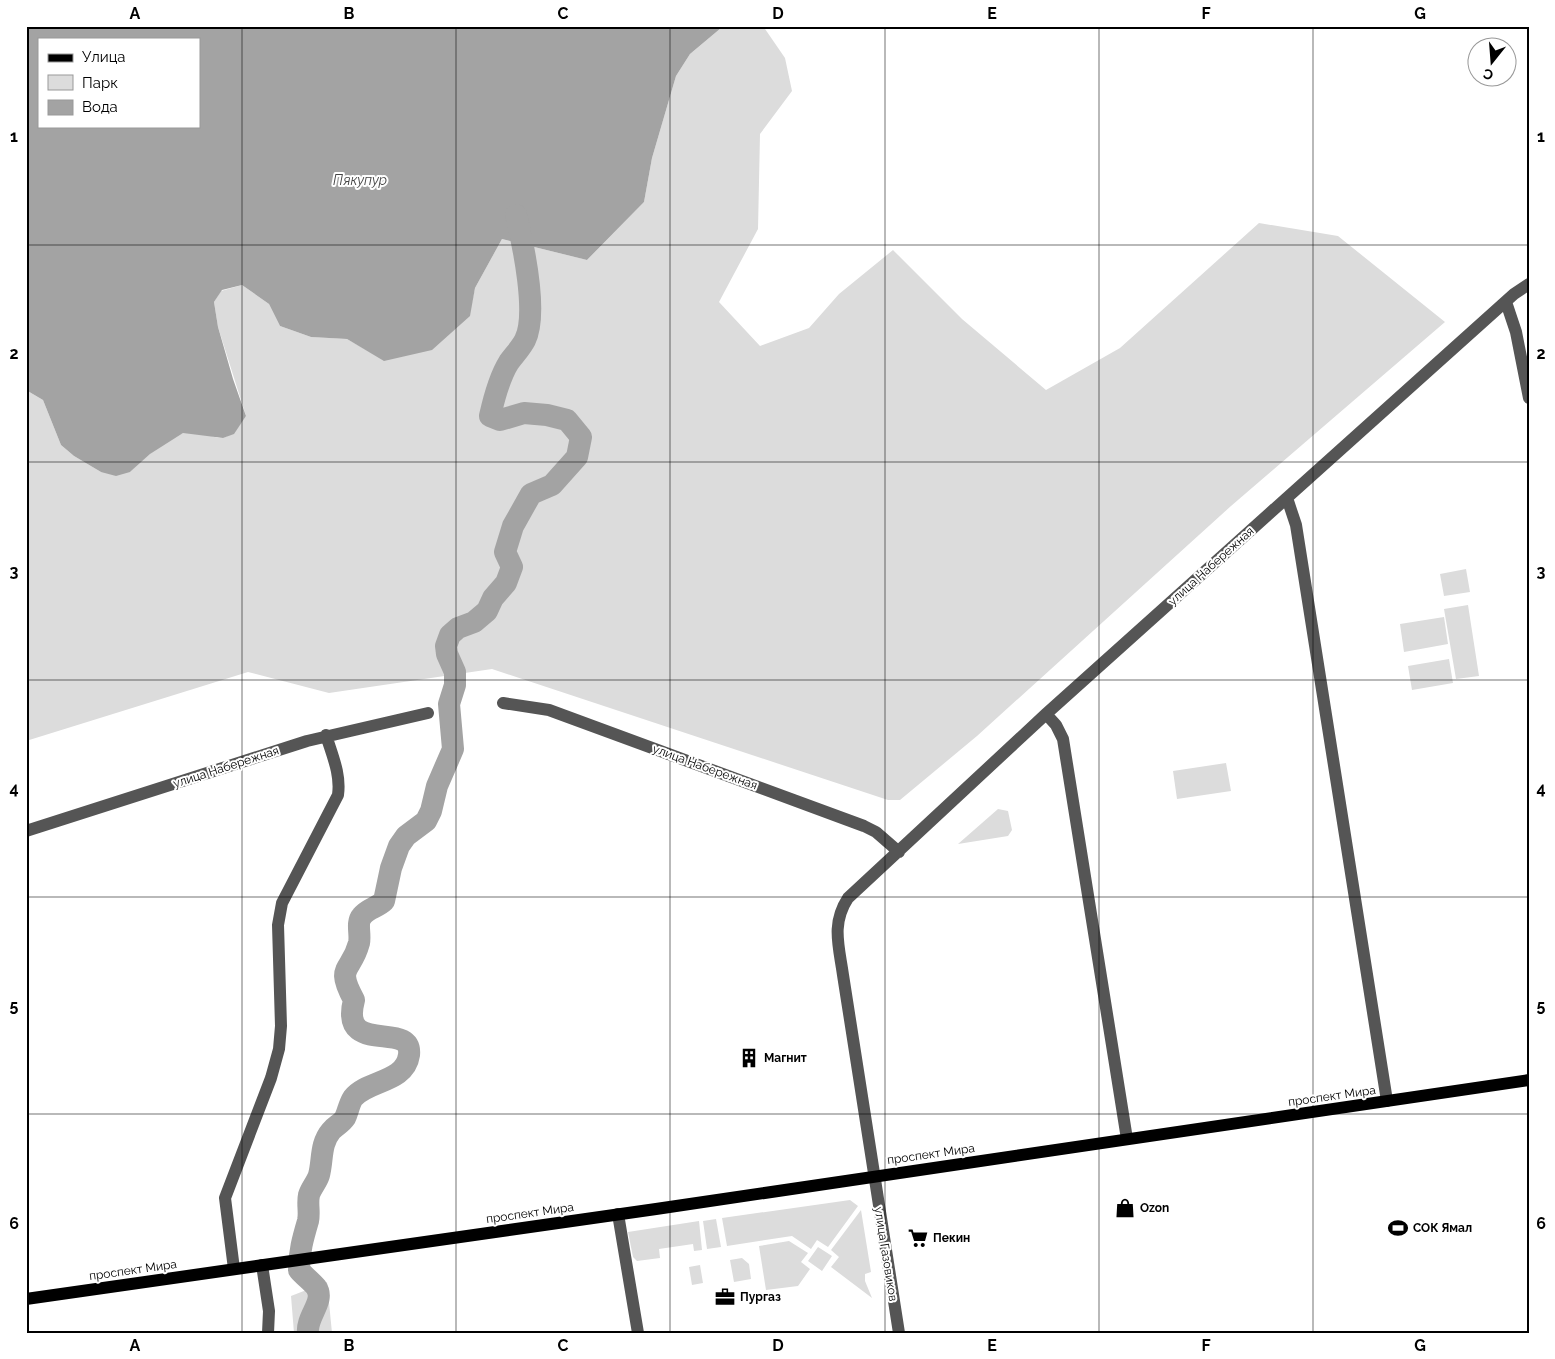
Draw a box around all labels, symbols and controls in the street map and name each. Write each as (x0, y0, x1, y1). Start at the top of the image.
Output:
text: A (130, 4, 141, 23)
text: B (344, 4, 355, 23)
text: C (558, 4, 569, 23)
text: D (772, 4, 784, 23)
text: E (987, 4, 997, 23)
text: F (1201, 4, 1211, 23)
text: G (1414, 4, 1426, 23)
legend (38, 38, 200, 128)
north arrow (1468, 38, 1518, 88)
text: Улица (82, 48, 126, 66)
text: С (1481, 65, 1495, 83)
text: Парк (82, 74, 118, 92)
text: Вода (82, 98, 118, 116)
text: 1 (10, 127, 18, 146)
text: 1 (1537, 127, 1545, 146)
water label: Пякупур (333, 172, 387, 188)
text: 2 (9, 344, 19, 363)
text: 2 (1536, 344, 1546, 363)
street label: улица Набережная (1165, 524, 1257, 608)
text: 3 (10, 562, 19, 581)
text: 3 (1537, 562, 1546, 581)
street label: улица Набережная (651, 742, 759, 792)
street label: улица Набережная (171, 743, 281, 791)
text: 4 (9, 779, 19, 798)
text: 4 (1536, 779, 1546, 798)
text: 5 (10, 996, 19, 1015)
text: 5 (1537, 996, 1546, 1015)
building icon: Магнит (738, 1047, 760, 1069)
place label: Магнит (764, 1051, 807, 1065)
street label: проспект Мира (1287, 1083, 1377, 1109)
street label: проспект Мира (886, 1141, 976, 1167)
shop icon: Ozon (1114, 1197, 1136, 1219)
street label: проспект Мира (485, 1200, 575, 1226)
place label: Ozon (1140, 1201, 1169, 1215)
street label: улица Газовиков (872, 1206, 900, 1302)
text: 6 (9, 1214, 19, 1233)
text: 6 (1536, 1214, 1546, 1233)
sports icon: СОК Ямал (1387, 1217, 1409, 1239)
place label: СОК Ямал (1413, 1221, 1472, 1235)
supermarket icon: Пекин (907, 1227, 929, 1249)
place label: Пекин (933, 1231, 970, 1245)
street label: проспект Мира (88, 1257, 178, 1283)
office icon: Пургаз (714, 1286, 736, 1308)
place label: Пургаз (740, 1290, 781, 1304)
text: A (130, 1336, 141, 1355)
text: B (344, 1336, 355, 1355)
text: C (558, 1336, 569, 1355)
text: D (772, 1336, 784, 1355)
text: E (987, 1336, 997, 1355)
text: F (1201, 1336, 1211, 1355)
text: G (1414, 1336, 1426, 1355)

